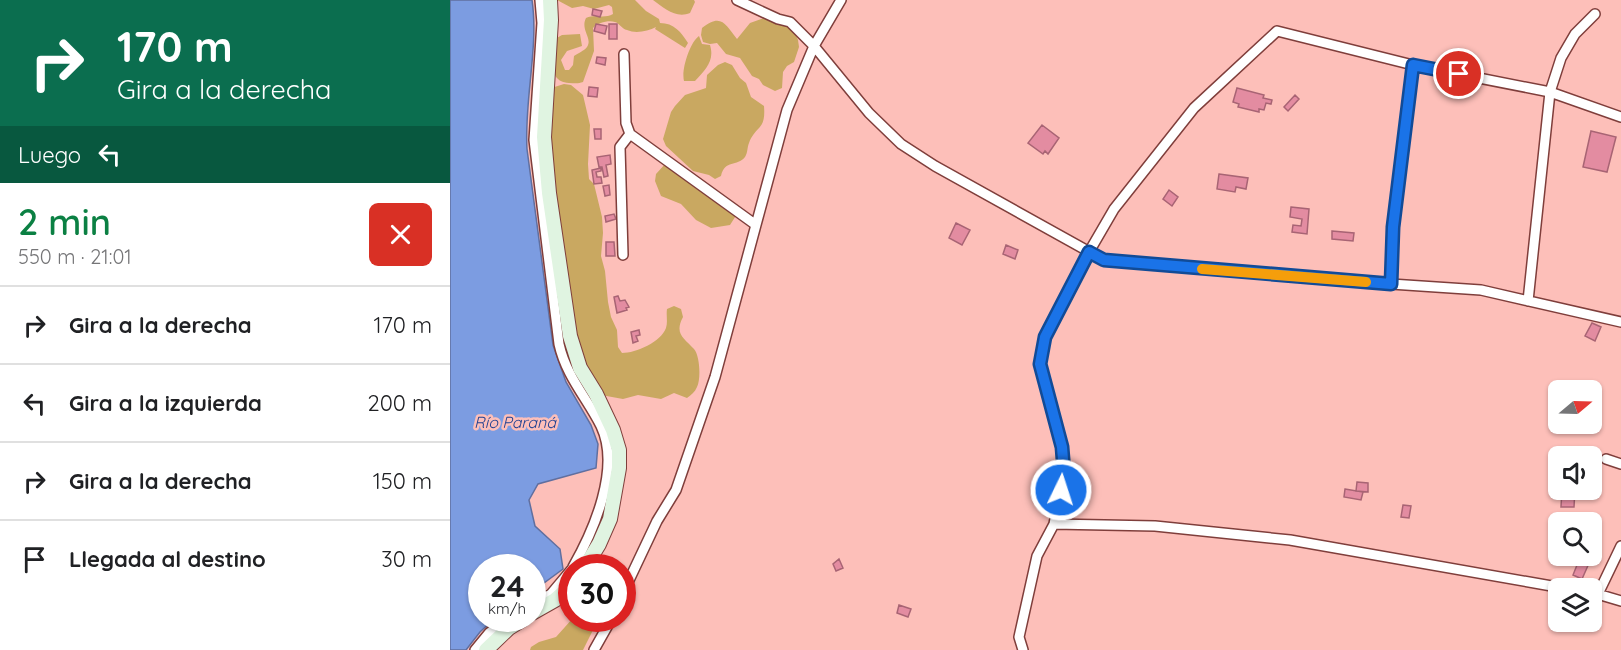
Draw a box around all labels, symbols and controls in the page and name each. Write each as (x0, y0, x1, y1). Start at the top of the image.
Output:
text: 170 m (117, 20, 233, 73)
icon: right (18, 24, 96, 102)
pin (1433, 48, 1484, 99)
icon: arrive (1442, 57, 1475, 90)
text: Gira a la derecha (117, 72, 331, 106)
icon: left (93, 138, 126, 171)
text: Luego (18, 141, 81, 169)
text: 2 min (18, 199, 111, 244)
button: close (369, 203, 432, 266)
text: 550 m · 21:01 (18, 244, 132, 269)
icon: right (18, 309, 51, 342)
text: Gira a la derecha (69, 311, 252, 339)
text: 170 m (373, 311, 432, 339)
north arrow (1548, 380, 1602, 434)
map controls (1548, 380, 1602, 632)
icon: left (18, 387, 51, 420)
text: Gira a la izquierda (69, 389, 262, 417)
text: 200 m (368, 389, 432, 417)
water label: Río Paraná (474, 412, 557, 432)
button: sound (1548, 446, 1602, 500)
position arrow (1029, 458, 1093, 522)
icon: right (18, 465, 51, 498)
text: Gira a la derecha (69, 467, 252, 495)
text: 150 m (373, 467, 432, 495)
button: search (1548, 512, 1602, 566)
icon: arrive (18, 543, 51, 576)
text: Llegada al destino (69, 545, 266, 573)
text: 30 m (381, 545, 432, 573)
speed limit sign: 30 (558, 554, 636, 632)
text: 24 (490, 567, 524, 605)
button: layers (1548, 578, 1602, 632)
text: km/h (488, 599, 526, 618)

